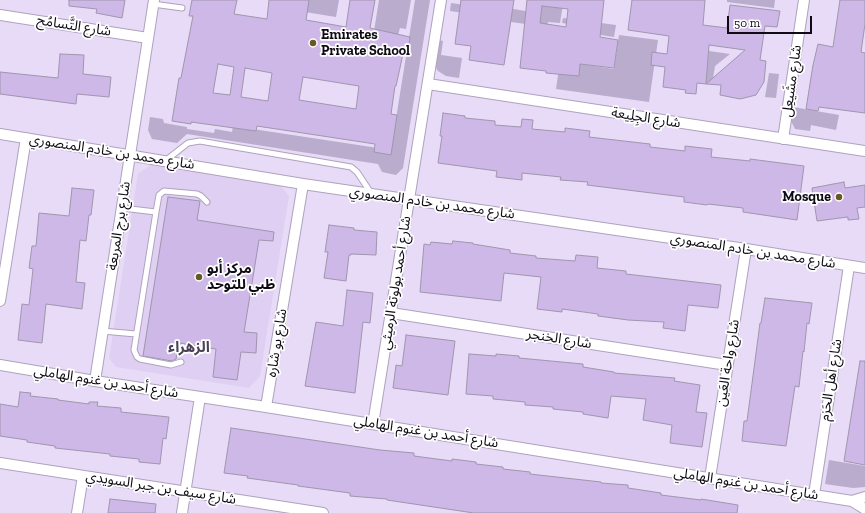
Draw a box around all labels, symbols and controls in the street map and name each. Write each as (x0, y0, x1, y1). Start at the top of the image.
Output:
scale bar (729, 8, 814, 34)
street label: شارع التَّسامُح (36, 12, 112, 40)
text: 50 m (734, 16, 760, 30)
place label: Emirates Private School (321, 27, 410, 60)
marker: Emirates Private School (308, 38, 318, 48)
street label: شارع مشَيعِل (779, 44, 805, 118)
street label: شارع الجِلِيعة (610, 104, 682, 132)
street label: شارع محمد بن خادم المنصوري (28, 131, 196, 173)
street label: شارع برج المربعة (104, 180, 134, 272)
street label: شارع محمد بن خادم المنصوري (348, 183, 516, 223)
place label: Mosque (782, 189, 831, 205)
marker: Mosque (834, 192, 844, 202)
street label: شارع أحمد بولوتة الرميثي (377, 215, 415, 351)
street label: شارع محمد بن خادم المنصوري (669, 230, 837, 272)
place label: مركز أبو ظبي للتوحد (207, 261, 275, 294)
marker: مركز أبو ظبي للتوحد (194, 272, 204, 282)
street label: شارع بو شاره (263, 307, 291, 379)
street label: شارع واحة العَين (713, 318, 743, 408)
street label: شارع الخنجر (525, 326, 593, 352)
street label: شارع أهل الحَزم (816, 338, 846, 422)
district label: الزهراء (168, 339, 210, 357)
street label: شارع أحمد بن غنوم الهاملي (32, 362, 180, 402)
street label: شارع أحمد بن غنوم الهاملي (352, 412, 500, 452)
street label: شارع أحمد بن غنوم الهاملي (672, 464, 820, 504)
street label: شارع سيف بن جبر السويدي (85, 468, 237, 508)

